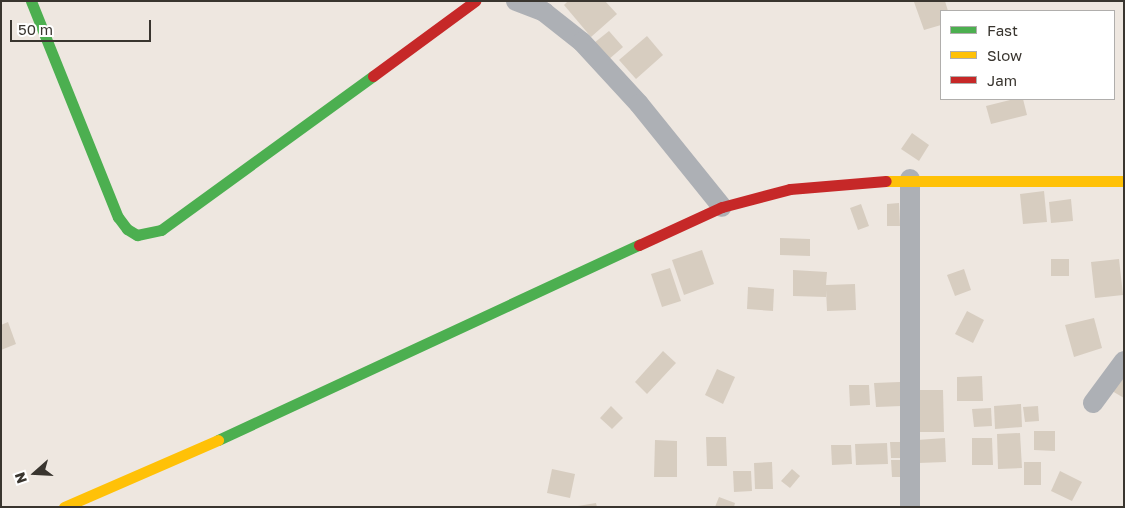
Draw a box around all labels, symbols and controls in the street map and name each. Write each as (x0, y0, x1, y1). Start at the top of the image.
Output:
scale bar (12, 10, 154, 42)
legend (940, 10, 1115, 100)
text: 50 m (18, 20, 53, 38)
text: Fast (987, 21, 1018, 39)
text: Slow (987, 46, 1022, 64)
text: Jam (987, 71, 1017, 89)
north arrow (10, 448, 60, 498)
text: N (11, 470, 30, 486)

